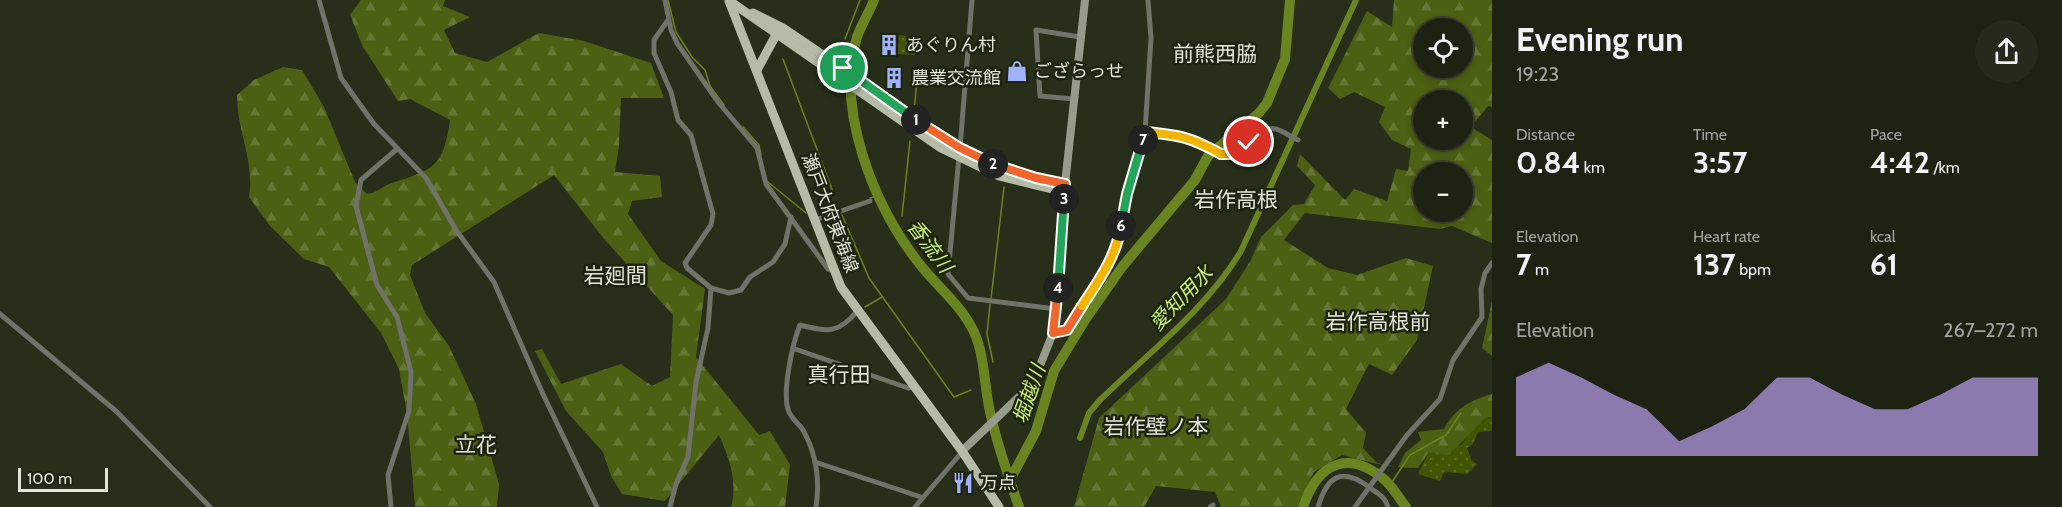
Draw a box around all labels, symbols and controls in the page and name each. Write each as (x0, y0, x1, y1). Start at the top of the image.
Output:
map controls (1413, 18, 1473, 222)
button: locate (1413, 18, 1473, 78)
text: Evening run (1516, 19, 1683, 59)
button: share (1975, 20, 2038, 83)
building icon: あぐりん村 (877, 33, 901, 57)
place label: あぐりん村 (906, 34, 996, 56)
district label: 前熊西脇 (1173, 41, 1257, 66)
pin (817, 42, 868, 93)
icon: arrive (826, 51, 859, 84)
shop icon: ござらっせ (1005, 59, 1029, 83)
place label: ござらっせ (1034, 60, 1124, 82)
text: 19:23 (1516, 62, 1559, 86)
building icon: 農業交流館 (882, 66, 906, 90)
place label: 農業交流館 (911, 67, 1001, 89)
button: + (1413, 90, 1473, 150)
pin: 1 (901, 105, 931, 135)
text: 1 (913, 110, 919, 129)
pin (1223, 116, 1274, 167)
pin: 7 (1128, 125, 1158, 155)
icon: check (1232, 125, 1265, 158)
text: Distance (1516, 125, 1575, 144)
text: Time (1693, 125, 1727, 144)
text: Pace (1870, 125, 1902, 144)
text: 7 (1139, 130, 1147, 149)
text: 0.84 (1516, 144, 1580, 181)
text: 3:57 (1693, 144, 1747, 181)
text: 4:42 (1870, 144, 1930, 181)
pin: 2 (978, 149, 1008, 179)
street label: 瀬戸大府東海線 (797, 150, 863, 276)
text: 2 (989, 154, 997, 173)
text: km (1580, 158, 1605, 177)
text: /km (1930, 158, 1960, 177)
button: − (1413, 162, 1473, 222)
pin: 3 (1049, 184, 1079, 214)
district label: 岩作高根 (1194, 187, 1278, 212)
text: 3 (1060, 189, 1068, 208)
pin: 6 (1106, 211, 1136, 241)
water label: 香流川 (902, 215, 959, 279)
text: 6 (1117, 216, 1126, 235)
text: Elevation (1516, 227, 1579, 246)
text: Heart rate (1693, 227, 1760, 246)
text: kcal (1870, 227, 1896, 246)
text: 7 (1516, 246, 1531, 283)
text: 137 (1693, 246, 1736, 283)
text: 61 (1870, 246, 1898, 283)
water label: 愛知用水 (1145, 259, 1219, 335)
text: m (1531, 260, 1549, 279)
text: bpm (1736, 260, 1771, 279)
district label: 岩廻間 (584, 263, 647, 288)
pin: 4 (1043, 273, 1073, 303)
text: 4 (1053, 278, 1063, 297)
district label: 岩作高根前 (1326, 309, 1431, 334)
text: Elevation (1516, 318, 1594, 342)
text: 267–272 m (1943, 318, 2038, 342)
water label: 堀越川 (1008, 360, 1051, 426)
district label: 真行田 (808, 362, 871, 387)
district label: 岩作壁ノ本 (1104, 414, 1209, 439)
district label: 立花 (455, 432, 497, 457)
scale bar (18, 465, 108, 492)
text: 100 m (27, 469, 72, 488)
restaurant icon: 万点 (951, 471, 975, 495)
place label: 万点 (980, 472, 1016, 494)

